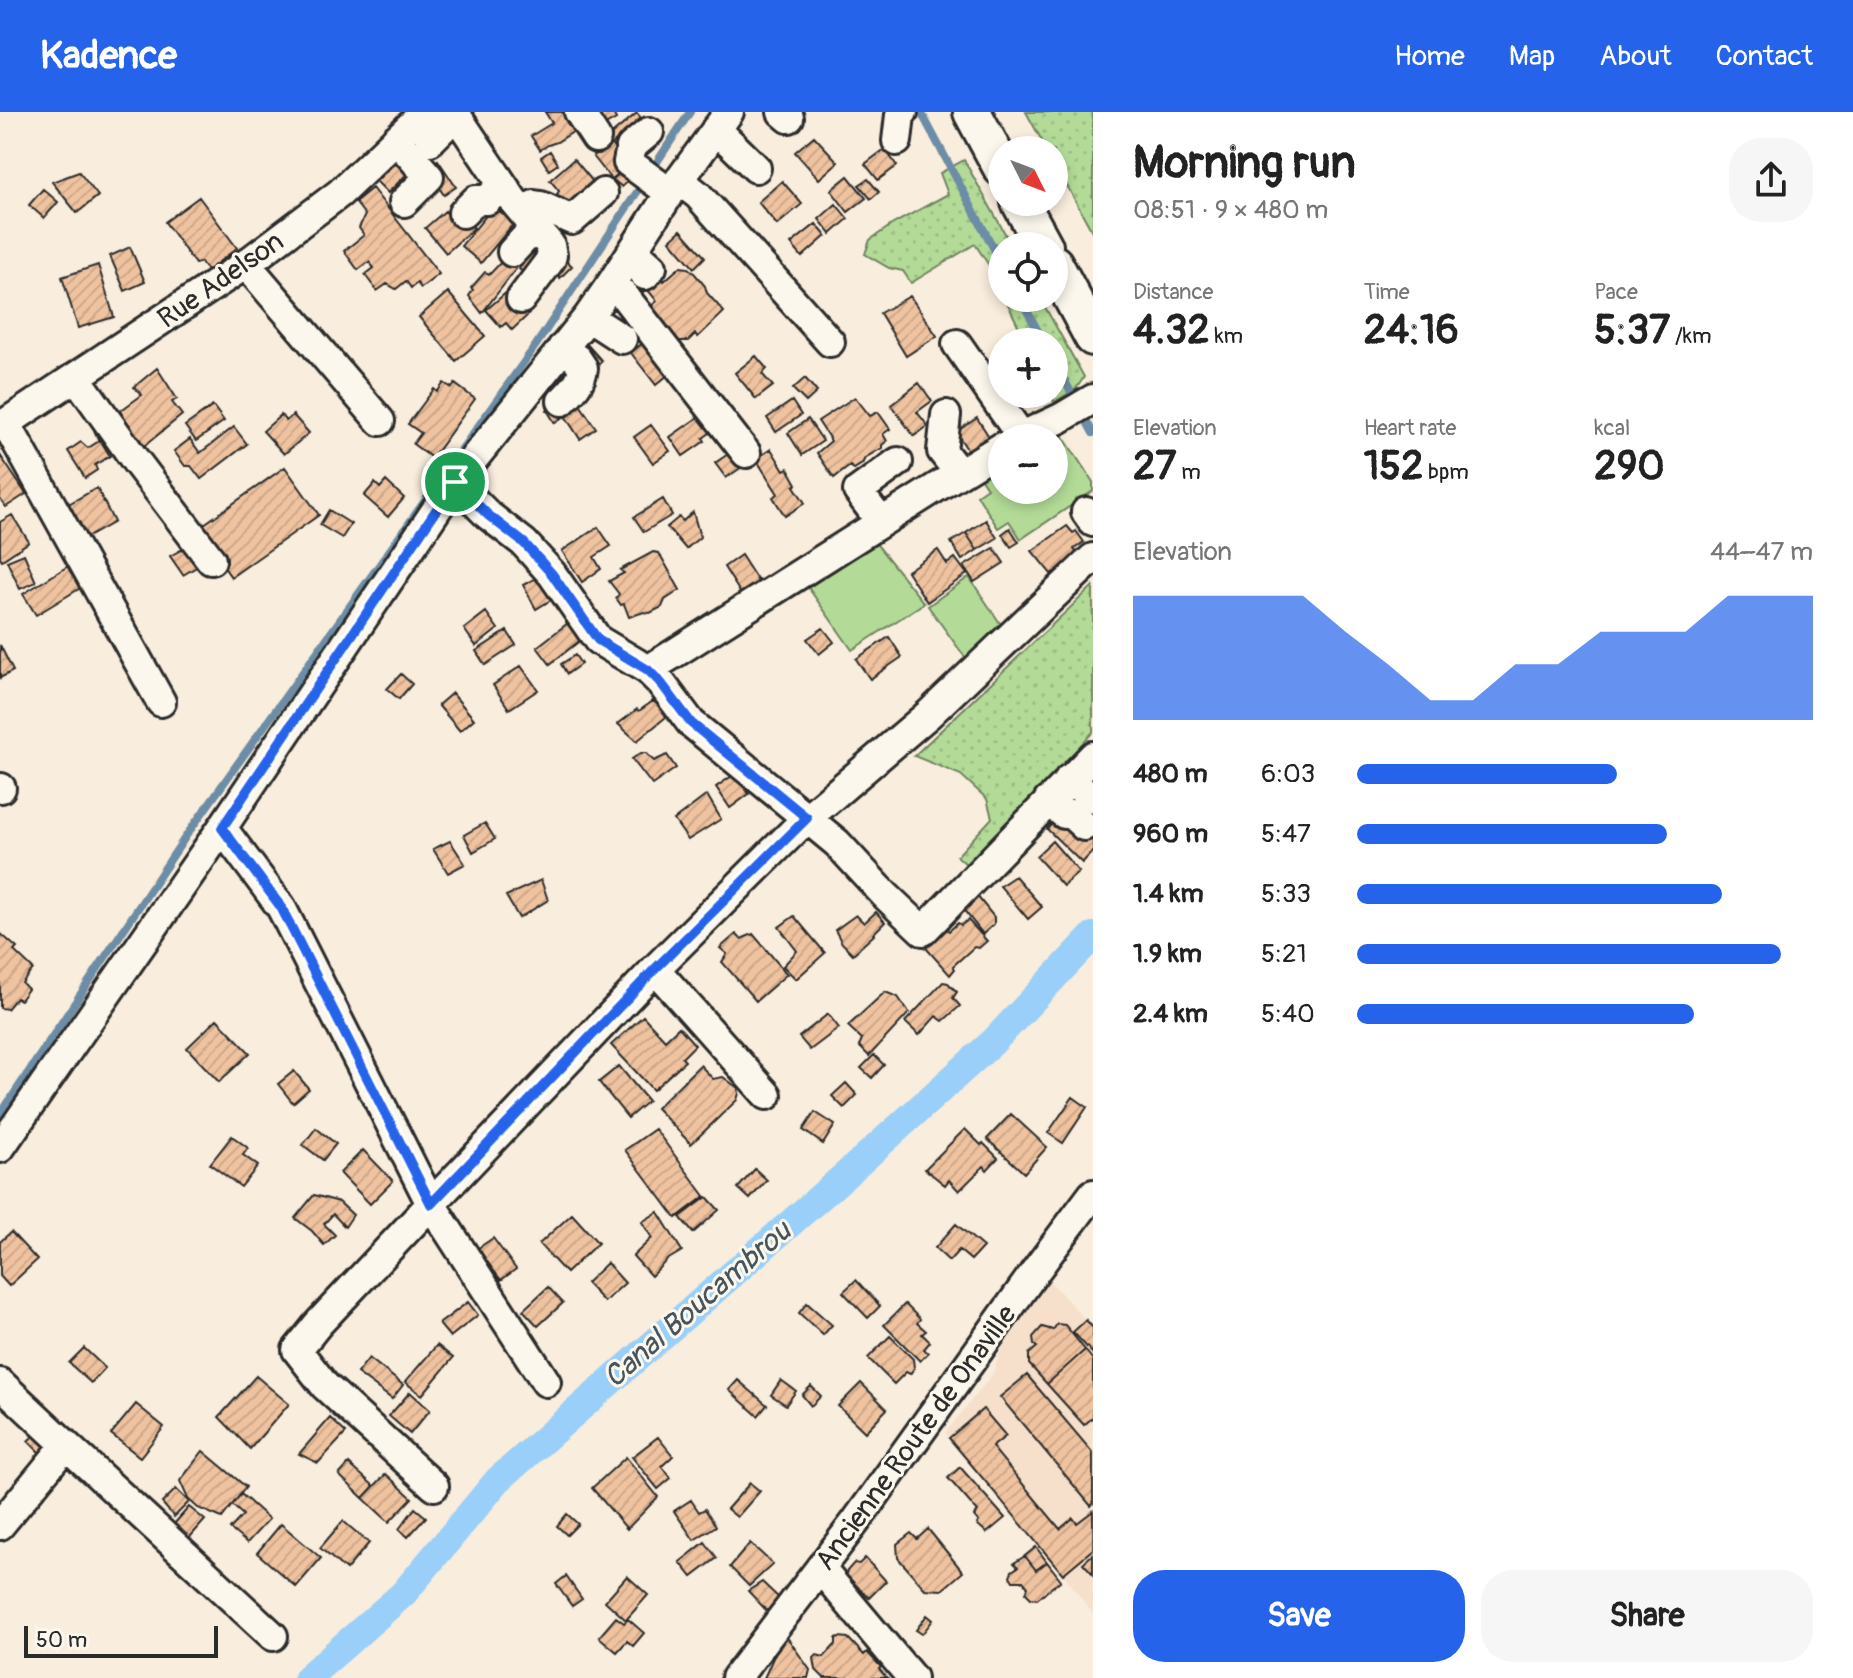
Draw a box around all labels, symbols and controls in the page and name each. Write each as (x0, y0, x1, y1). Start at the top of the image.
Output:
text: Kadence (40, 32, 177, 80)
text: Home (1394, 39, 1465, 74)
text: Map (1509, 39, 1555, 74)
text: About (1599, 39, 1672, 74)
text: Contact (1716, 39, 1813, 74)
north arrow (988, 136, 1068, 216)
map controls (988, 136, 1068, 504)
text: Morning run (1133, 136, 1356, 191)
button: share (1729, 138, 1813, 222)
text: 08:51 · 9 × 480 m (1133, 194, 1328, 226)
street label: Rue Adelson (151, 224, 291, 336)
button: locate (988, 232, 1068, 312)
text: Distance (1133, 278, 1213, 306)
text: Time (1364, 278, 1410, 306)
text: Pace (1594, 278, 1638, 306)
text: 4.32 (1133, 306, 1210, 355)
text: 24:16 (1364, 306, 1459, 355)
text: 5:37 (1594, 306, 1670, 355)
text: km (1210, 322, 1243, 350)
text: /km (1670, 322, 1712, 350)
button: + (988, 328, 1068, 408)
text: Elevation (1133, 414, 1217, 442)
text: Heart rate (1364, 414, 1456, 442)
text: kcal (1594, 414, 1630, 442)
button: − (988, 424, 1068, 504)
text: 27 (1133, 442, 1177, 491)
text: 152 (1364, 442, 1423, 491)
text: 290 (1594, 442, 1665, 491)
pin (421, 448, 489, 516)
text: m (1177, 458, 1201, 486)
text: bpm (1423, 458, 1469, 486)
icon: arrive (433, 460, 477, 504)
text: Elevation (1133, 536, 1232, 568)
text: 44–47 m (1710, 536, 1813, 568)
text: 480 m (1133, 758, 1208, 790)
text: 6:03 (1261, 758, 1315, 790)
text: 960 m (1133, 818, 1208, 850)
text: 5:47 (1261, 818, 1311, 850)
text: 1.4 km (1133, 878, 1204, 910)
text: 5:33 (1261, 878, 1311, 910)
text: 1.9 km (1133, 938, 1202, 970)
text: 5:21 (1261, 938, 1307, 970)
text: 2.4 km (1133, 998, 1208, 1030)
text: 5:40 (1261, 998, 1315, 1030)
water label: Canal Boucambrou (596, 1212, 800, 1396)
street label: Ancienne Route de Onaville (808, 1298, 1024, 1578)
button: Save (1133, 1570, 1465, 1662)
button: Share (1481, 1570, 1813, 1662)
scale bar (24, 1622, 218, 1658)
text: 50 m (36, 1626, 87, 1654)

